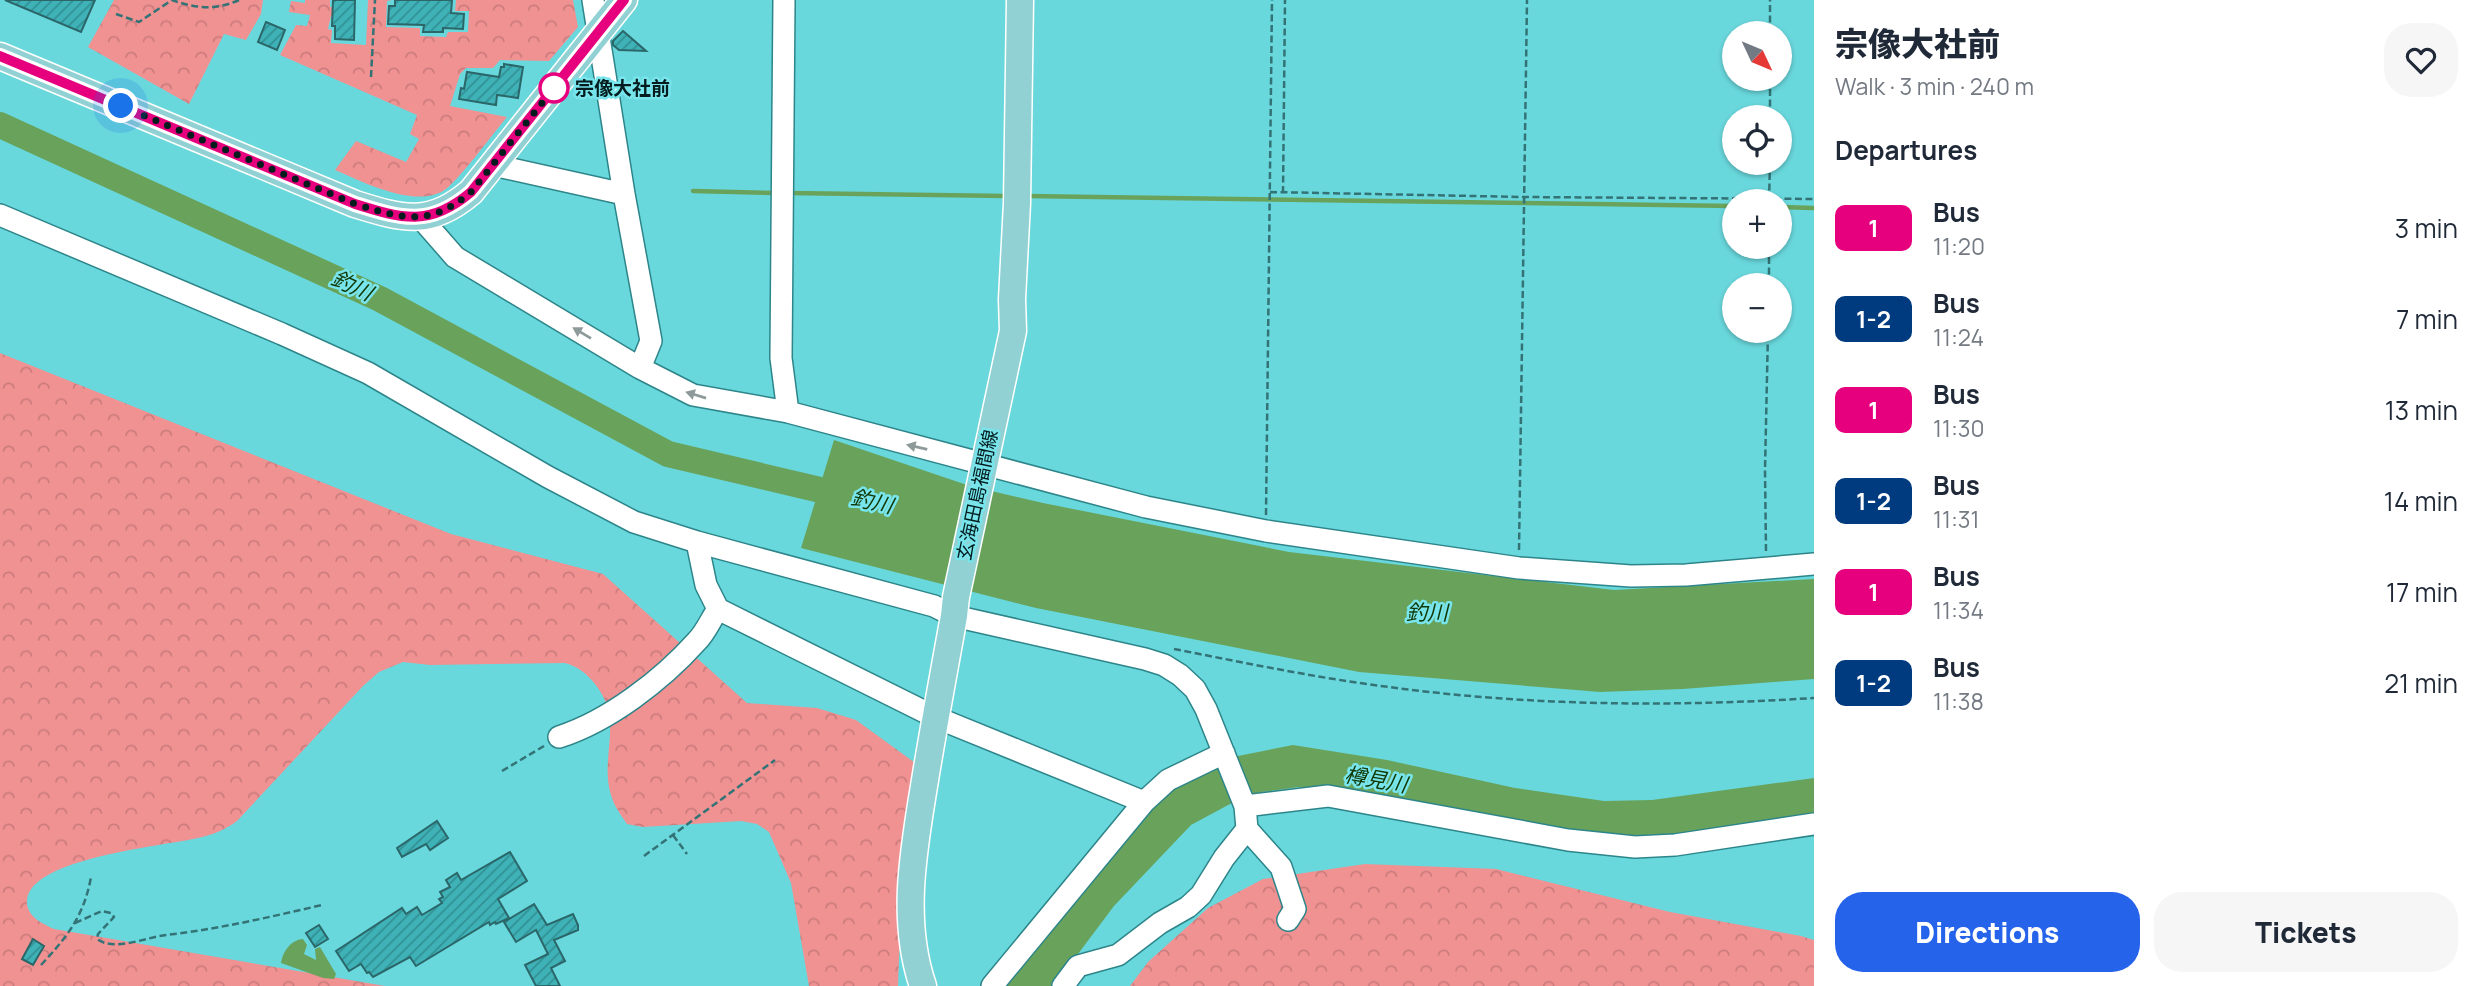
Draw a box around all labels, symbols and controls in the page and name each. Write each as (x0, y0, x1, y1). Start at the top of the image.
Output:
north arrow (1722, 21, 1792, 91)
map controls (1722, 21, 1792, 343)
text: 宗像大社前 (1835, 21, 2000, 66)
button: heart (2384, 23, 2458, 97)
text: Walk · 3 min · 240 m (1835, 70, 2034, 102)
marker: 宗像大社前 (539, 73, 569, 103)
place label: 宗像大社前 (575, 75, 670, 101)
your location (103, 88, 138, 123)
button: locate (1722, 105, 1792, 175)
text: Departures (1835, 132, 1977, 168)
button: + (1722, 189, 1792, 259)
text: Bus (1933, 194, 1980, 230)
text: 3 min (2395, 210, 2458, 246)
text: 1 (1868, 211, 1879, 244)
text: 11:20 (1933, 230, 1985, 262)
water label: 釣川 (327, 264, 379, 308)
button: − (1722, 273, 1792, 343)
text: Bus (1933, 285, 1980, 321)
text: 7 min (2396, 301, 2458, 337)
text: 1-2 (1856, 302, 1891, 335)
text: 11:24 (1933, 321, 1984, 353)
one-way arrow (572, 327, 591, 339)
text: Bus (1933, 376, 1980, 412)
one-way arrow (685, 389, 706, 399)
text: 13 min (2385, 392, 2458, 428)
text: 1 (1868, 393, 1879, 426)
text: 11:30 (1933, 412, 1985, 444)
street label: 玄海田島福間線 (950, 427, 1004, 563)
one-way arrow (906, 441, 928, 452)
text: Bus (1933, 467, 1980, 503)
water label: 釣川 (849, 483, 898, 520)
text: 14 min (2384, 483, 2458, 519)
text: 1-2 (1856, 484, 1891, 517)
text: 11:31 (1933, 503, 1980, 535)
text: Bus (1933, 558, 1980, 594)
text: 17 min (2386, 574, 2458, 610)
text: 1 (1868, 575, 1879, 608)
text: 11:34 (1933, 594, 1984, 626)
water label: 釣川 (1406, 598, 1450, 626)
text: Bus (1933, 649, 1980, 685)
text: 21 min (2384, 665, 2458, 701)
text: 1-2 (1856, 666, 1891, 699)
text: 11:38 (1933, 685, 1984, 717)
water label: 樽見川 (1343, 760, 1412, 799)
button: Directions (1835, 892, 2140, 972)
button: Tickets (2154, 892, 2458, 972)

